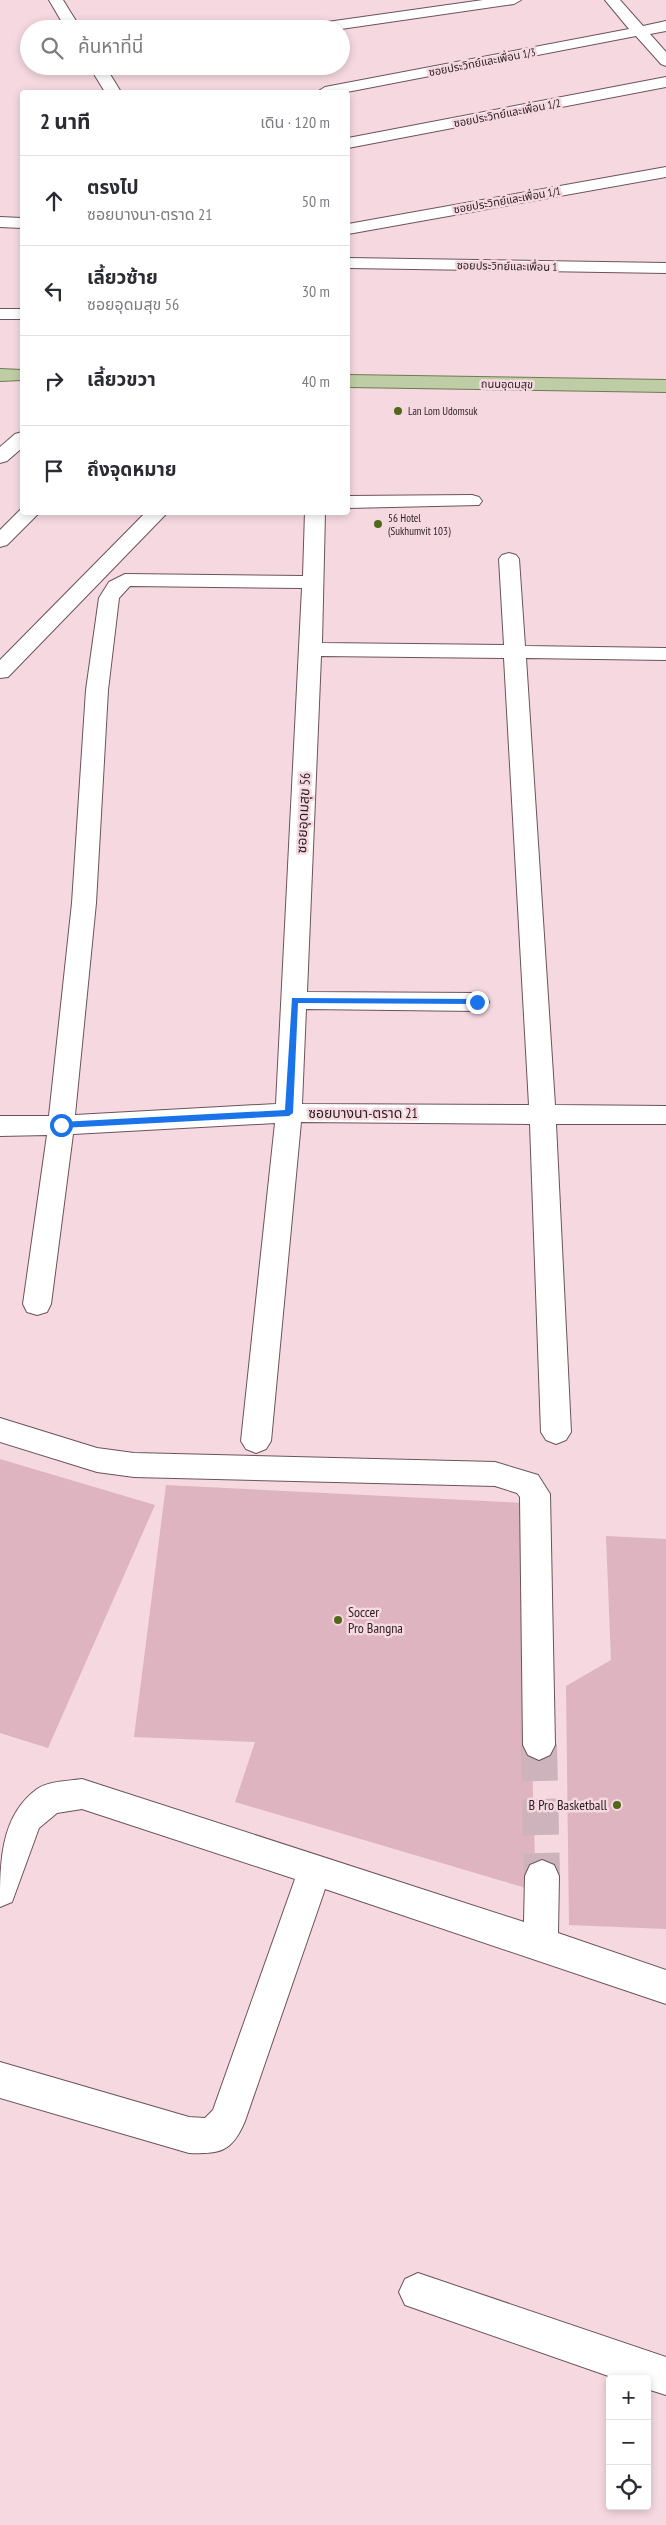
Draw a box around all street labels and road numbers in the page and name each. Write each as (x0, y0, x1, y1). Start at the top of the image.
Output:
street label: ซอยประวิทย์และเพื่อน 1/3 (427, 44, 537, 79)
street label: ซอยประวิทย์และเพื่อน 1/2 (452, 95, 562, 130)
street label: ซอยประวิทย์และเพื่อน 1/1 (452, 183, 562, 216)
street label: ซอยประวิทย์และเพื่อน 1 (457, 257, 557, 274)
street label: ถนนอุดมสุข (481, 377, 533, 391)
street label: ซอยอุดมสุข 56 (292, 772, 314, 854)
street label: ซอยบางนา-ตราด 21 (308, 1104, 418, 1122)

